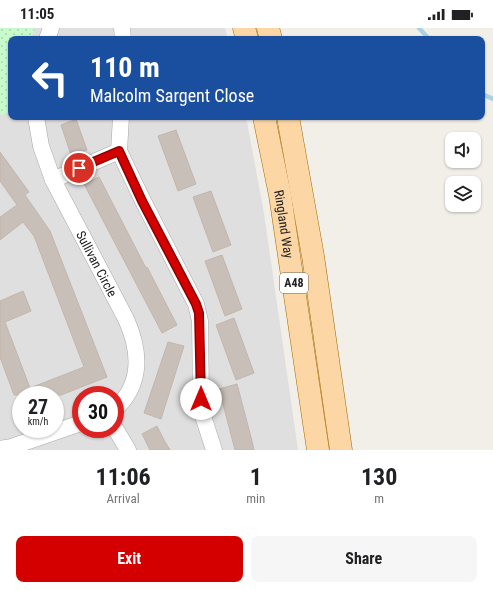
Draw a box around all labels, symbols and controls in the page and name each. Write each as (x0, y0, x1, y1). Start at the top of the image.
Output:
text: 11:05 (20, 5, 54, 23)
text: 110 m (90, 51, 160, 84)
icon: left (24, 52, 76, 104)
text: Malcolm Sargent Close (90, 85, 254, 106)
map controls (445, 132, 481, 212)
button: sound (445, 132, 481, 168)
pin (62, 151, 96, 185)
icon: arrive (68, 157, 90, 179)
button: layers (445, 176, 481, 212)
street label: Ringland Way (271, 189, 296, 260)
street label: Sullivan Circle (73, 228, 120, 299)
road number: A48 (280, 273, 308, 293)
position arrow (180, 378, 222, 420)
speed limit sign: 30 (72, 386, 124, 438)
text: 27 (28, 395, 48, 419)
text: km/h (28, 416, 48, 427)
text: 11:06 (96, 463, 151, 491)
text: 1 (250, 463, 262, 491)
text: 130 (361, 463, 397, 491)
text: Arrival (107, 491, 140, 506)
text: min (246, 491, 265, 506)
text: m (374, 491, 384, 506)
button: Exit (16, 536, 243, 582)
button: Share (251, 536, 477, 582)

